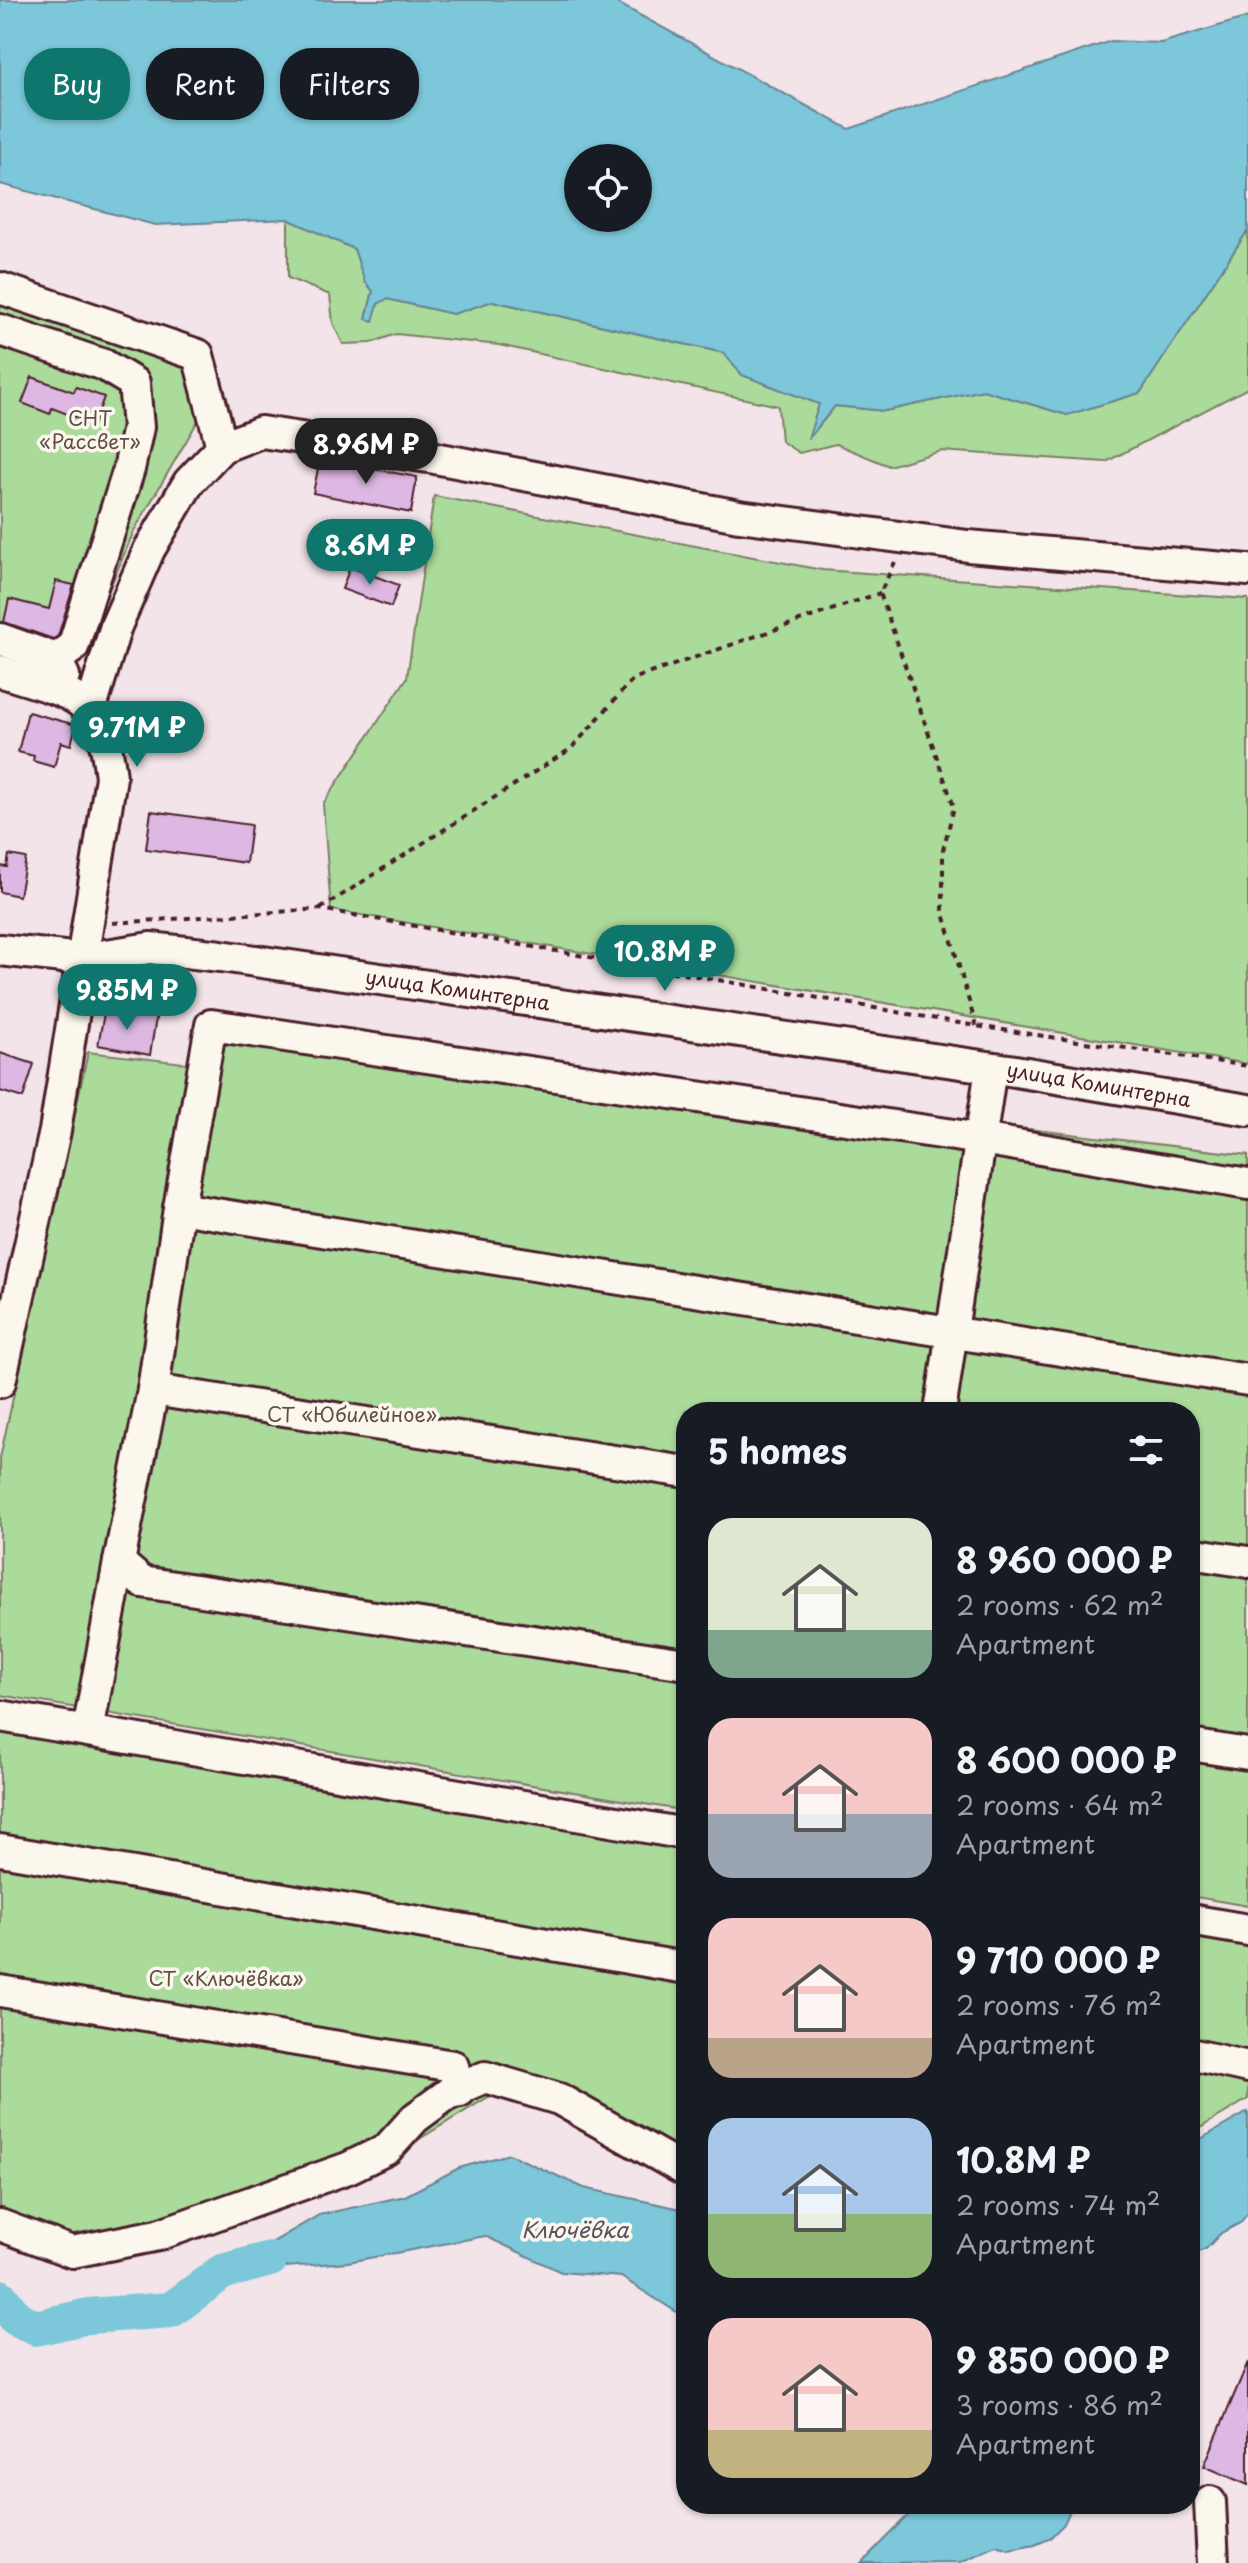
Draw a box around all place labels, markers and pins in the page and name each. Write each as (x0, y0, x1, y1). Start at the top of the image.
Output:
pin: 8.96M ₽ (292, 418, 440, 486)
pin: 8.6M ₽ (305, 519, 435, 587)
pin: 9.71M ₽ (63, 701, 211, 769)
pin: 10.8M ₽ (591, 925, 739, 993)
pin: 9.85M ₽ (53, 964, 201, 1032)

